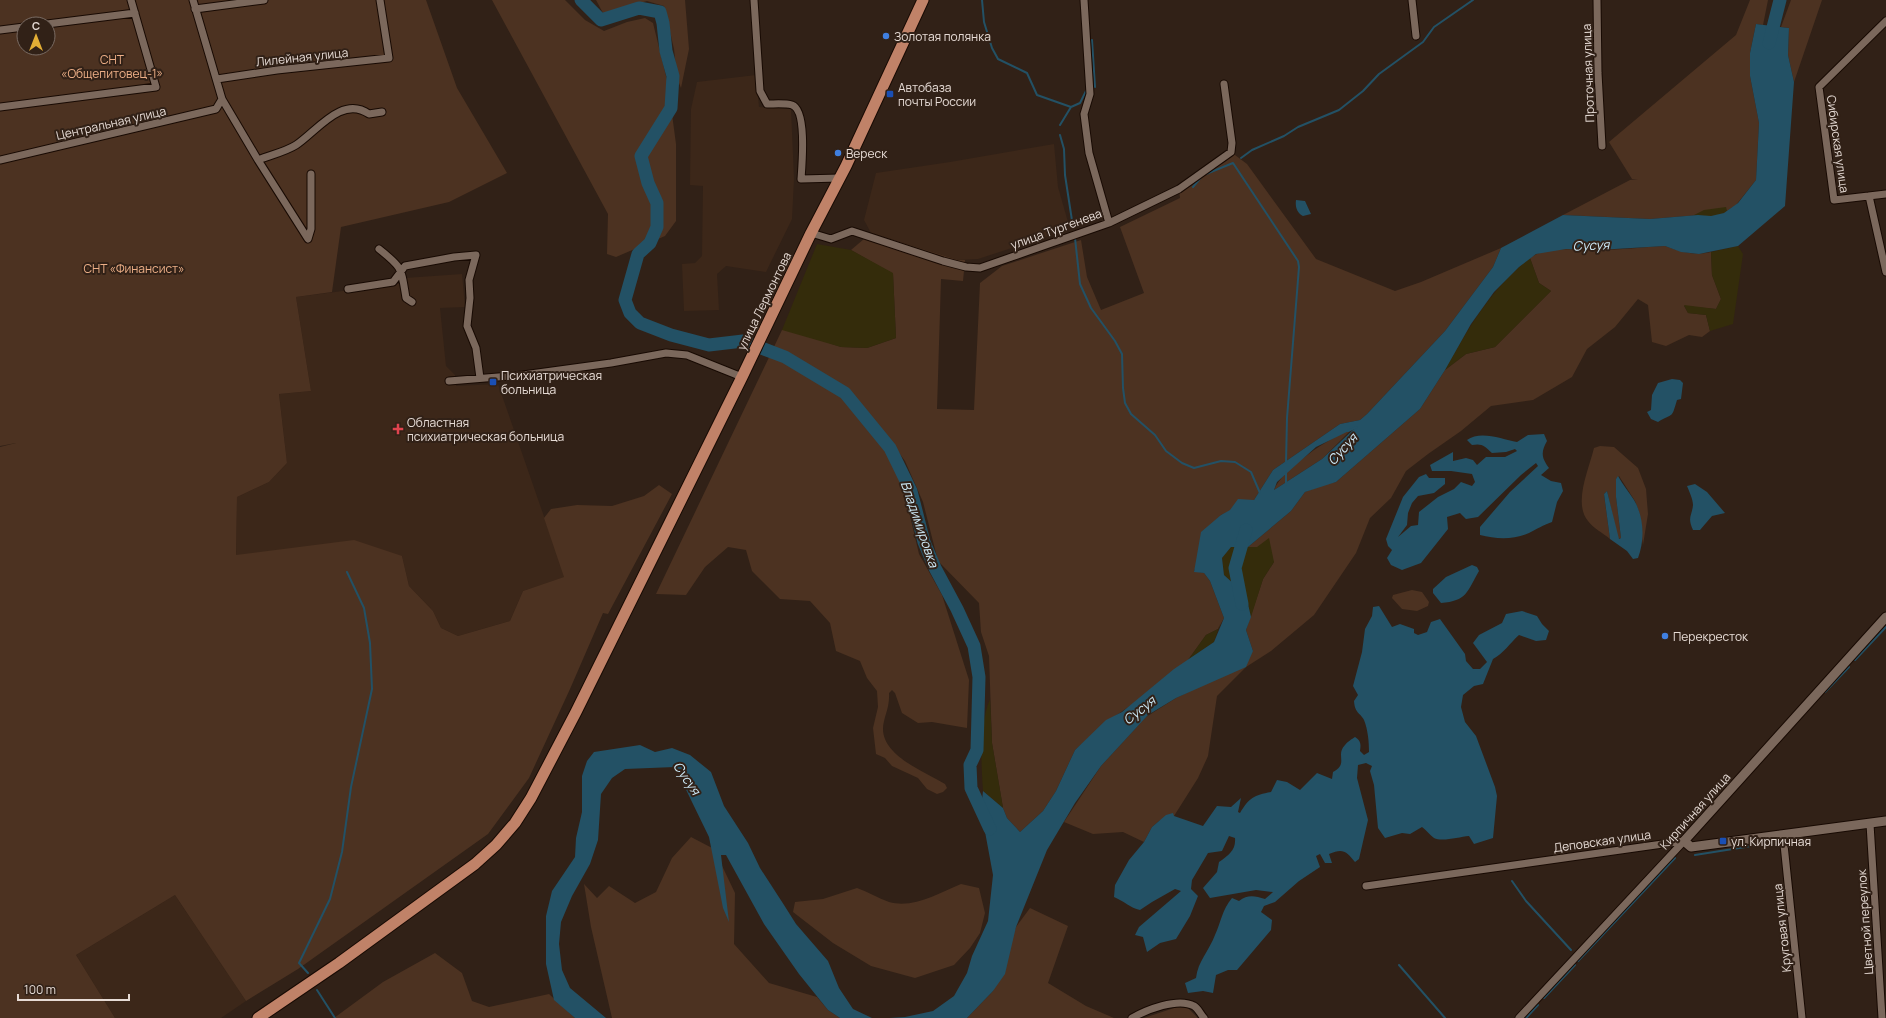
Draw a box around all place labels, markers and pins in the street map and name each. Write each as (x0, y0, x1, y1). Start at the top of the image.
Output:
place label: Золотая полянка (894, 28, 991, 45)
marker: Золотая полянка (881, 31, 891, 41)
place label: Автобаза почты России (898, 79, 976, 110)
marker: Автобаза почты России (885, 89, 895, 99)
place label: Вереск (846, 145, 888, 162)
marker: Вереск (833, 148, 843, 158)
place label: Психиатрическая больница (501, 367, 602, 398)
marker: Психиатрическая больница (488, 377, 498, 387)
place label: Областная психиатрическая больница (407, 414, 564, 445)
marker: Областная психиатрическая больница (392, 423, 404, 435)
place label: Перекресток (1673, 628, 1749, 645)
marker: Перекресток (1660, 631, 1670, 641)
place label: ул. Кирпичная (1731, 833, 1811, 850)
marker: ул. Кирпичная (1718, 836, 1728, 846)

